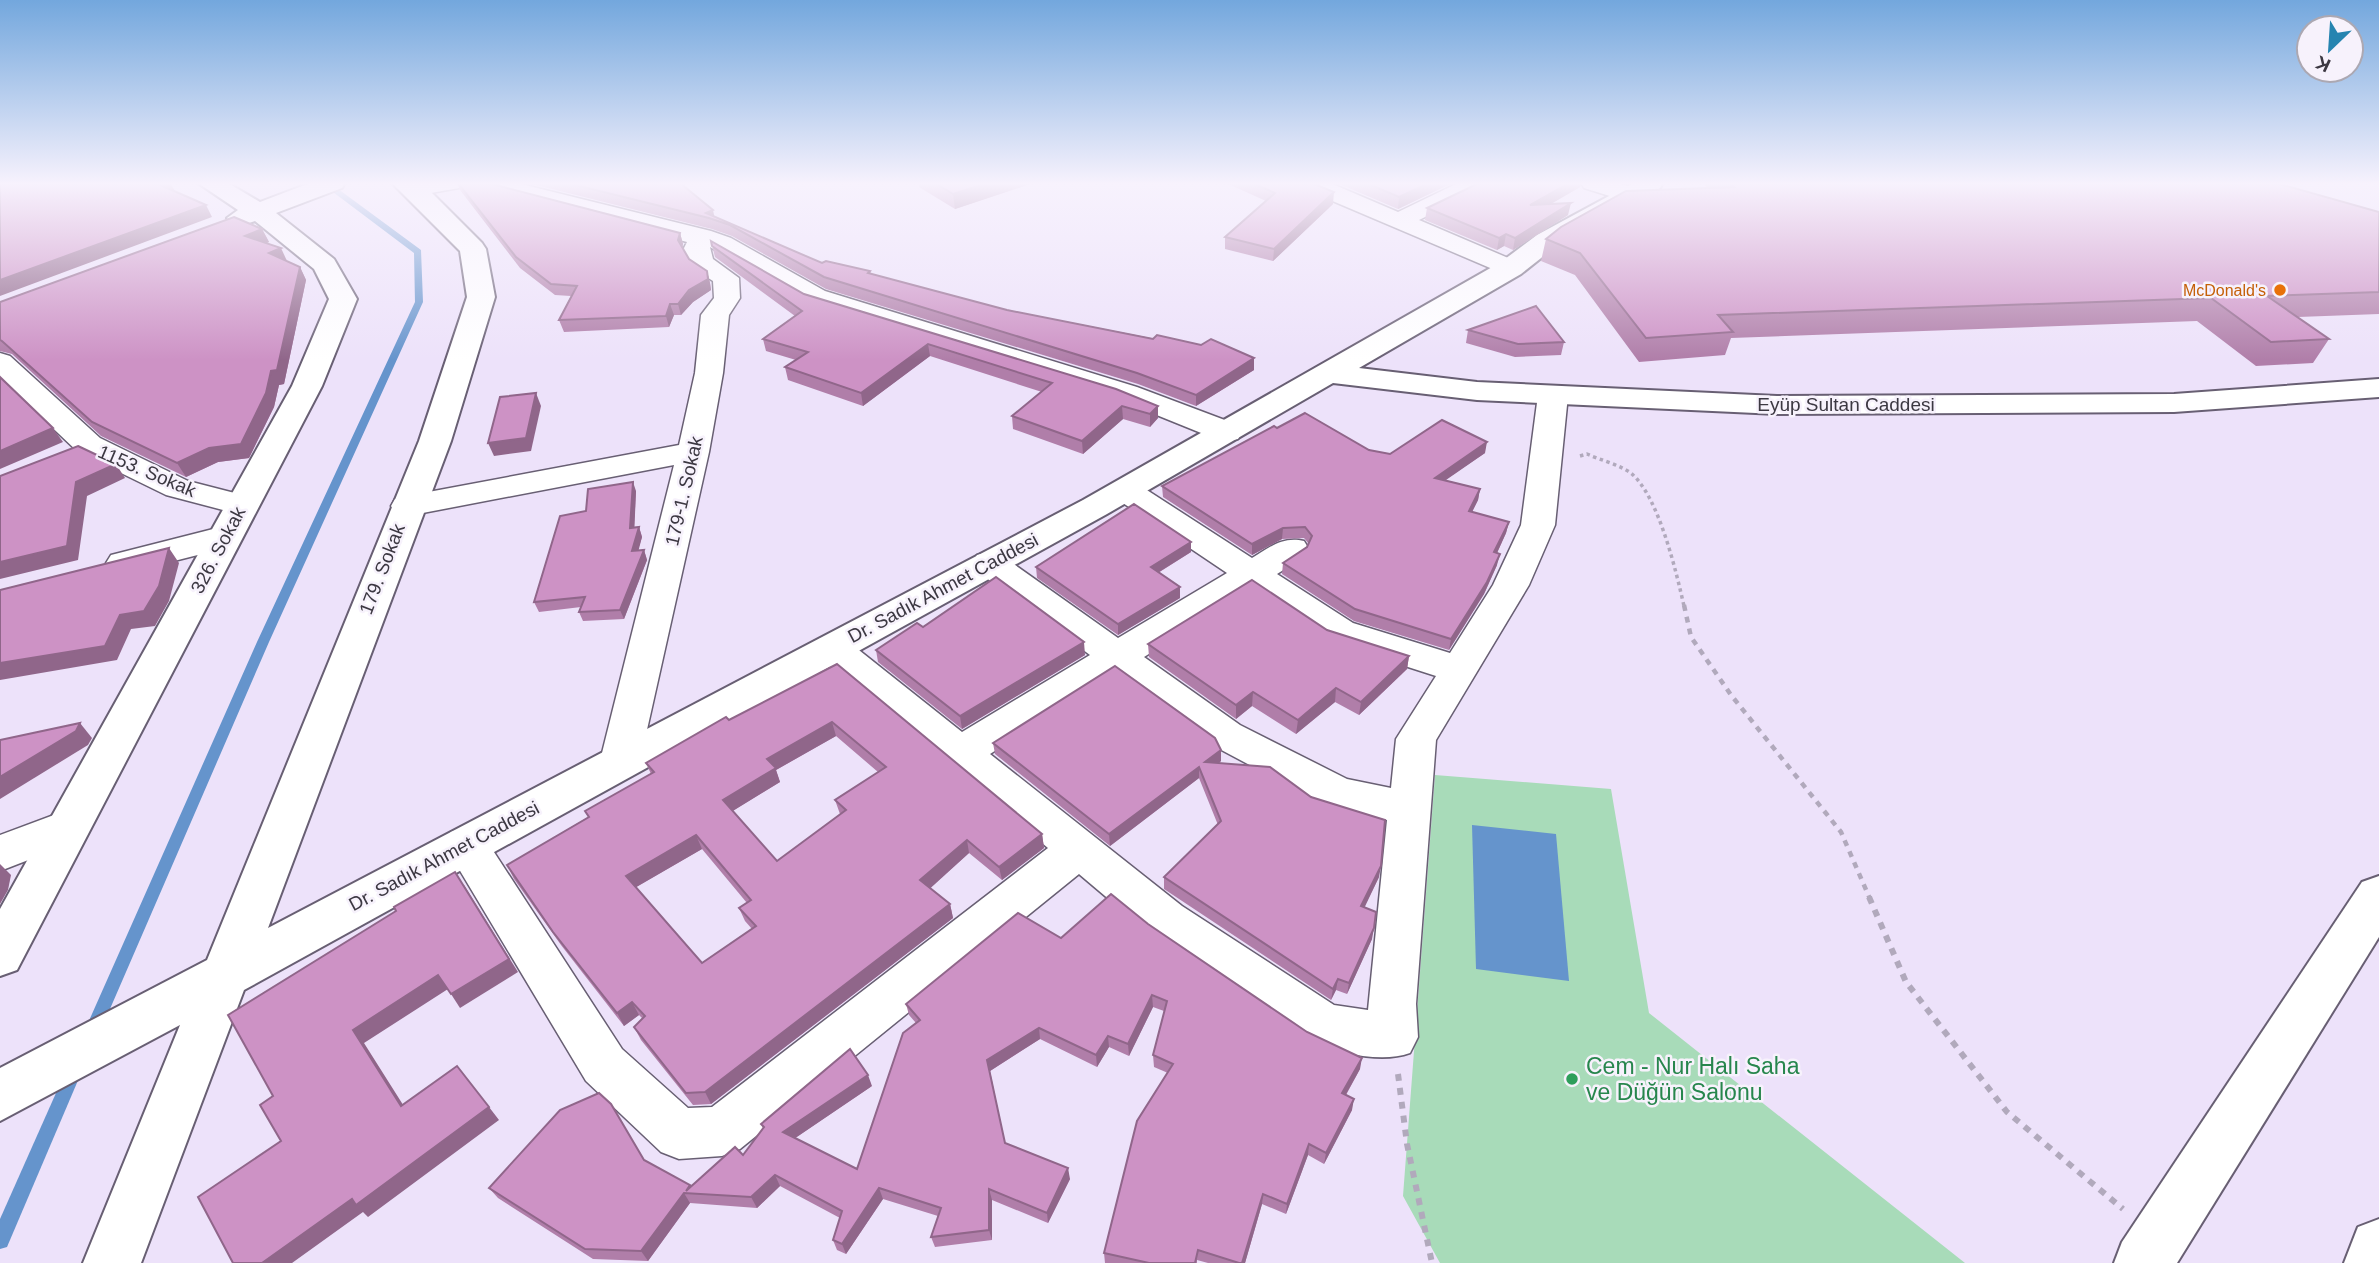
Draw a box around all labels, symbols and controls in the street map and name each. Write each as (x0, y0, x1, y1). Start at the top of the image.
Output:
north arrow (2295, 14, 2365, 84)
text: K (2312, 51, 2334, 76)
place label: McDonald's (2183, 282, 2266, 299)
marker: McDonald's (2272, 282, 2288, 298)
street label: Eyüp Sultan Caddesi (1757, 394, 1935, 415)
street label: 179-1. Sokak (661, 434, 707, 548)
street label: 1153. Sokak (95, 441, 200, 501)
street label: 326. Sokak (186, 503, 250, 597)
street label: 179. Sokak (355, 520, 409, 617)
street label: Dr. Sadık Ahmet Caddesi (844, 529, 1042, 647)
street label: Dr. Sadık Ahmet Caddesi (345, 797, 543, 915)
place label: Cem - Nur Halı Saha ve Düğün Salonu (1586, 1053, 1800, 1105)
marker: Cem - Nur Halı Saha ve Düğün Salonu (1564, 1071, 1580, 1087)

